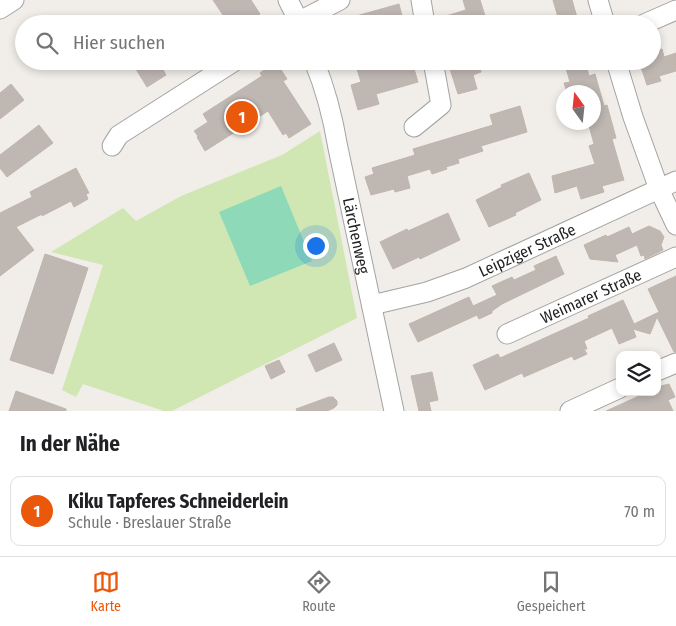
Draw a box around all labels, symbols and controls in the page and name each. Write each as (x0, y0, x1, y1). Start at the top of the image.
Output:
search box (15, 15, 661, 70)
icon: search (33, 29, 61, 57)
text: Hier suchen (73, 31, 165, 54)
north arrow (556, 85, 601, 130)
pin: 1 (226, 98, 258, 136)
street label: Lärchenweg (339, 196, 374, 276)
street label: Leipziger Straße (475, 219, 578, 280)
your location (303, 233, 329, 259)
street label: Weimarer Straße (537, 265, 644, 327)
map controls (616, 351, 661, 396)
button: layers (616, 351, 661, 396)
text: In der Nähe (20, 431, 120, 457)
text: Kiku Tapferes Schneiderlein (68, 490, 289, 513)
text: 1 (34, 502, 40, 521)
text: 70 m (624, 502, 655, 521)
text: Schule · Breslauer Straße (68, 513, 231, 532)
tab: Karte (91, 568, 121, 615)
tab: Route (302, 568, 336, 615)
tab: Gespeichert (517, 568, 585, 615)

